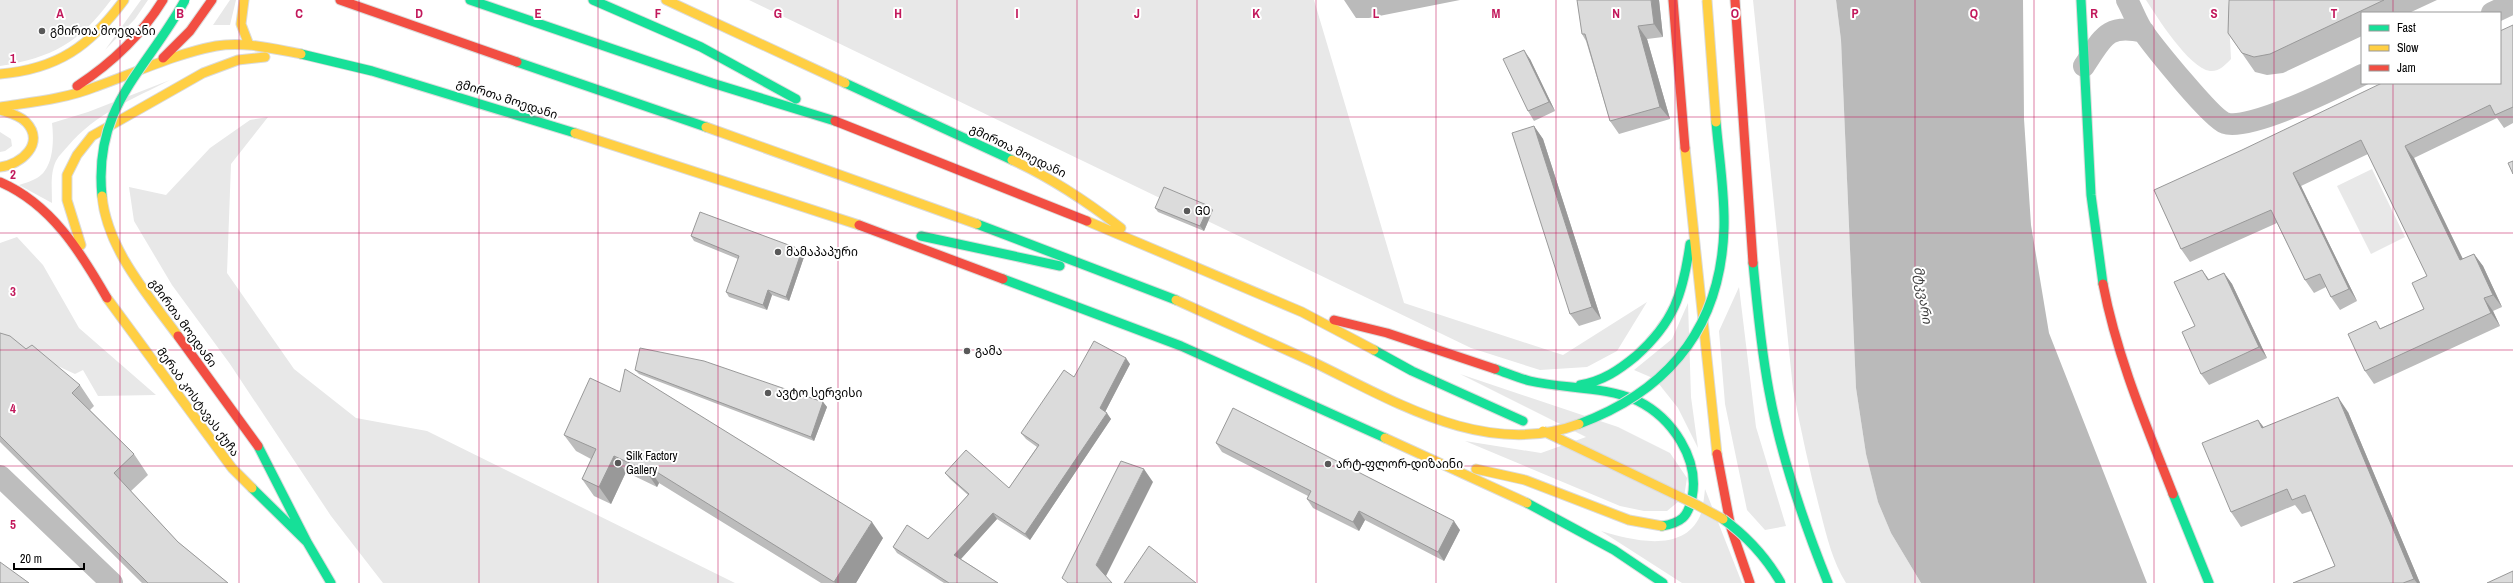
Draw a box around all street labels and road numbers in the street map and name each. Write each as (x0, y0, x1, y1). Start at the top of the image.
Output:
street label: გმირთა მოედანი (454, 75, 560, 123)
street label: გმირთა მოედანი (967, 121, 1069, 181)
street label: გმირთა მოედანი (145, 276, 221, 371)
street label: მერაბ კოსტავას ქუჩა (153, 344, 243, 460)

